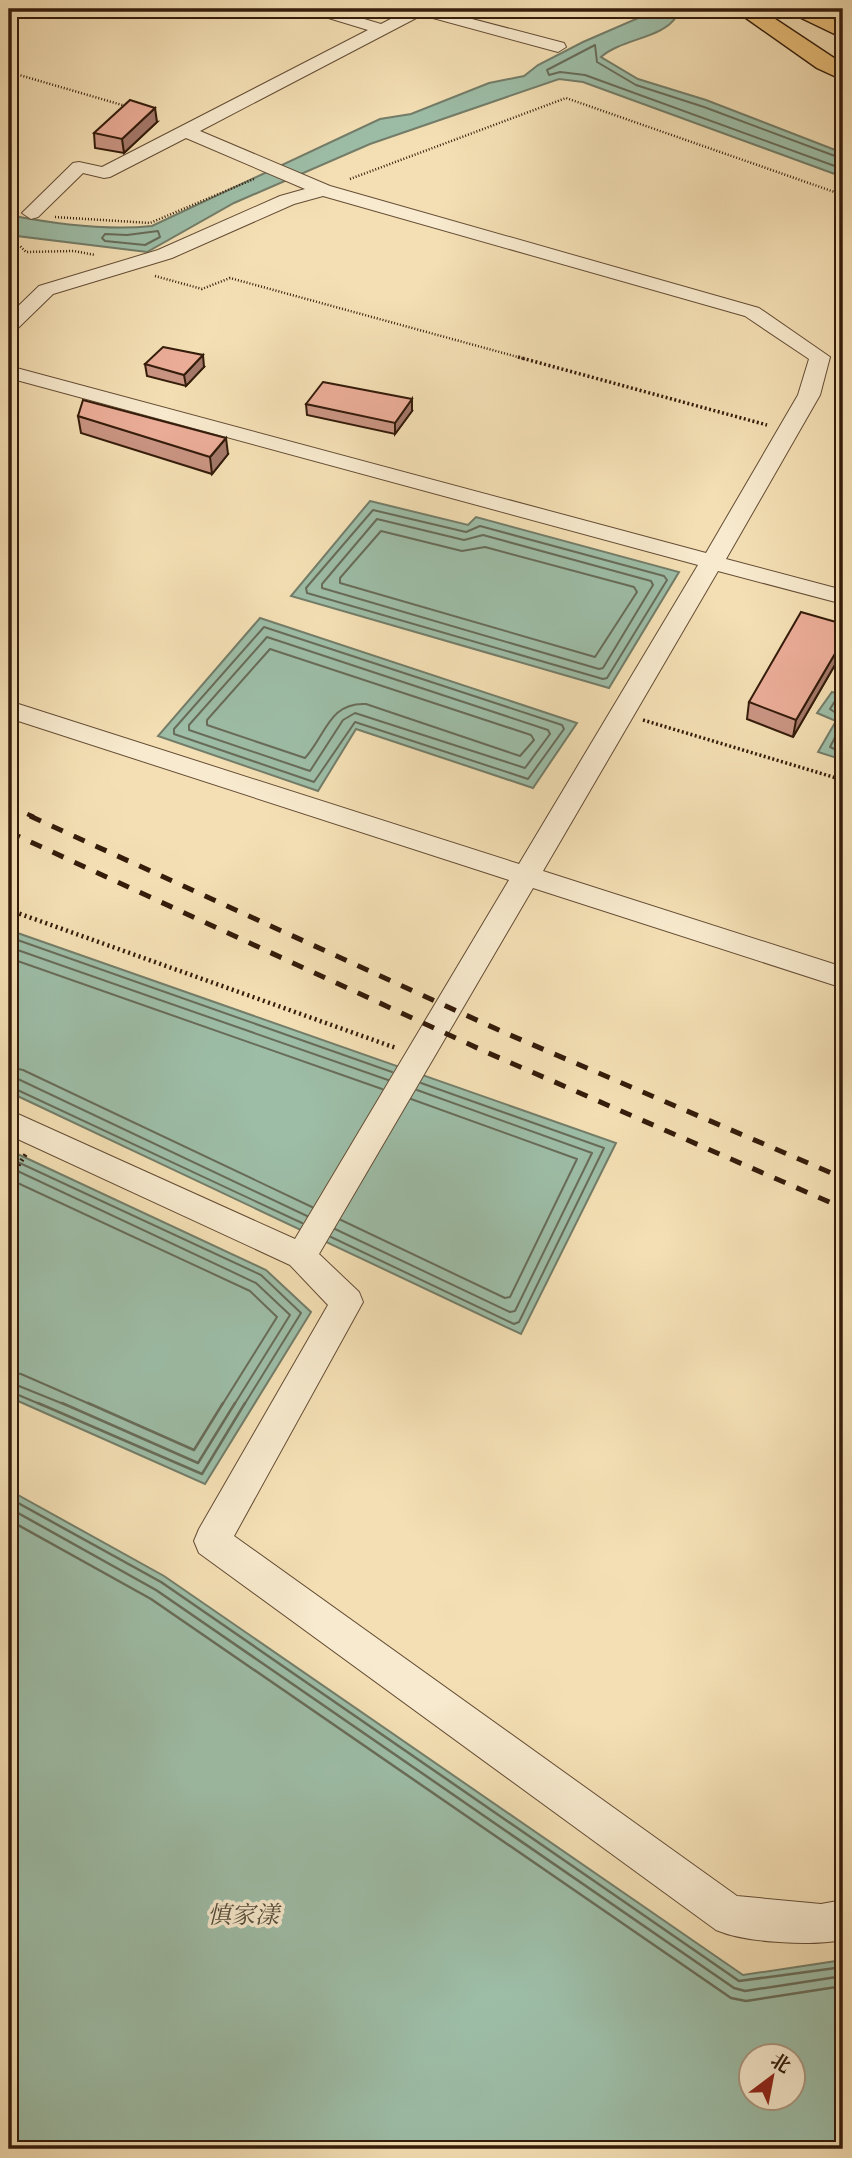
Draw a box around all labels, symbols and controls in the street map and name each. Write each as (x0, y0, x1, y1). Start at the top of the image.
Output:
water label: 慎家漾 (207, 1901, 282, 1929)
north arrow (736, 2042, 806, 2112)
text: 北 (767, 2049, 794, 2078)

